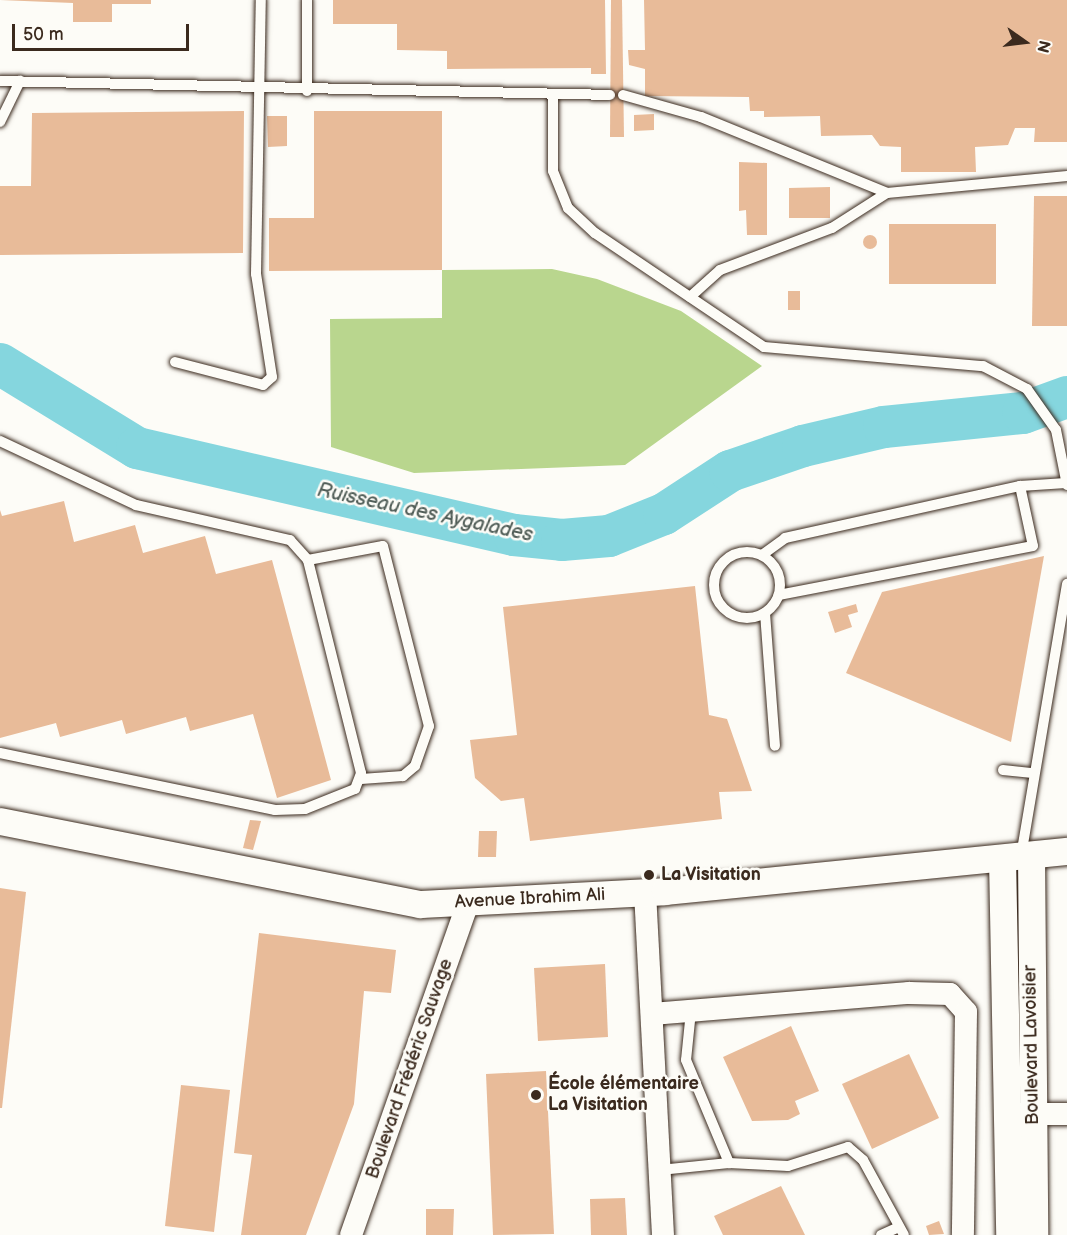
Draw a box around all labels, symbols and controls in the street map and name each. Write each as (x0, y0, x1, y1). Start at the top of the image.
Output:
scale bar (15, 12, 192, 50)
north arrow (995, 12, 1055, 72)
text: 50 m (23, 24, 64, 45)
text: N (1032, 38, 1054, 55)
water label: Ruisseau des Aygalades (315, 478, 535, 548)
place label: La Visitation (661, 864, 762, 886)
marker: La Visitation (642, 868, 656, 882)
street label: Avenue Ibrahim Ali (454, 884, 606, 914)
street label: Boulevard Frédéric Sauvage (362, 956, 458, 1182)
street label: Boulevard Lavoisier (1020, 965, 1044, 1125)
place label: École élémentaire La Visitation (548, 1074, 699, 1116)
marker: École élémentaire La Visitation (529, 1088, 543, 1102)

